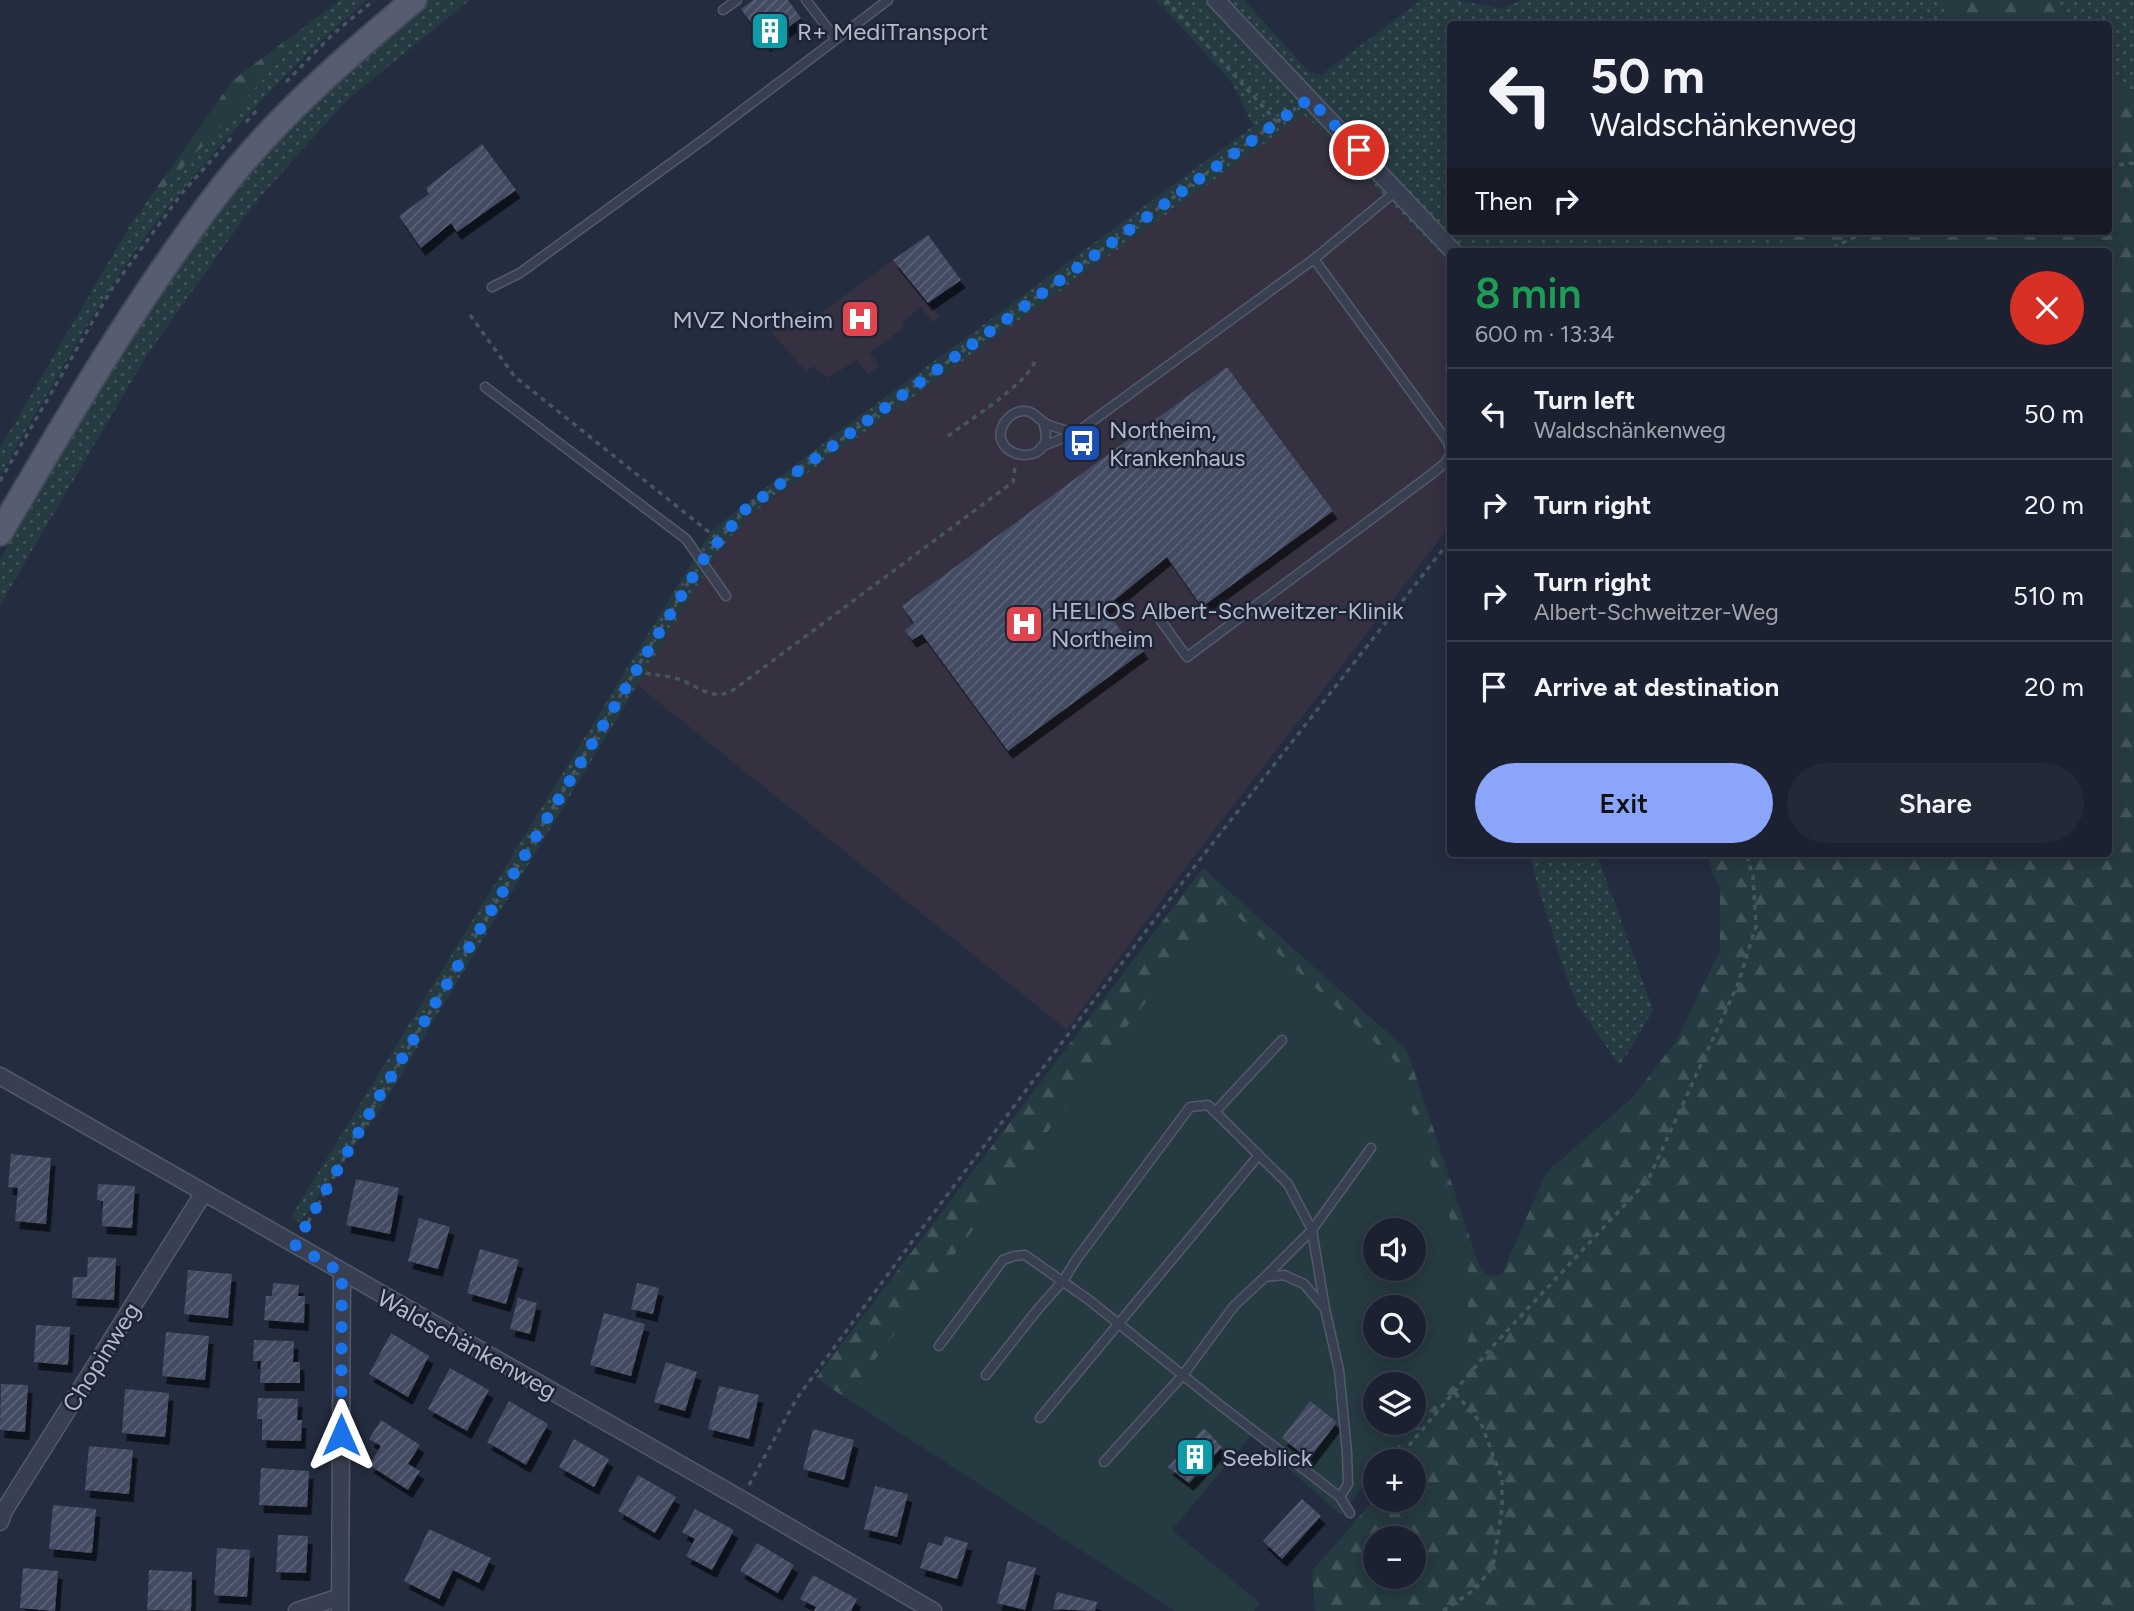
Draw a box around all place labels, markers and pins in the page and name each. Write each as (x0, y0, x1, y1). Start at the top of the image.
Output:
building icon: R+ MediTransport (749, 10, 791, 52)
place label: R+ MediTransport (797, 17, 988, 46)
pin (1329, 120, 1389, 180)
hospital icon: MVZ Northeim (839, 298, 881, 340)
place label: MVZ Northeim (673, 305, 833, 334)
place label: Northeim, Krankenhaus (1109, 415, 1245, 472)
bus stop icon: Northeim, Krankenhaus (1061, 422, 1103, 464)
place label: HELIOS Albert-Schweitzer-Klinik Northeim (1051, 596, 1404, 653)
hospital icon: HELIOS Albert-Schweitzer-Klinik Northeim (1003, 603, 1045, 645)
building icon: Seeblick (1174, 1436, 1216, 1478)
place label: Seeblick (1222, 1443, 1313, 1472)

